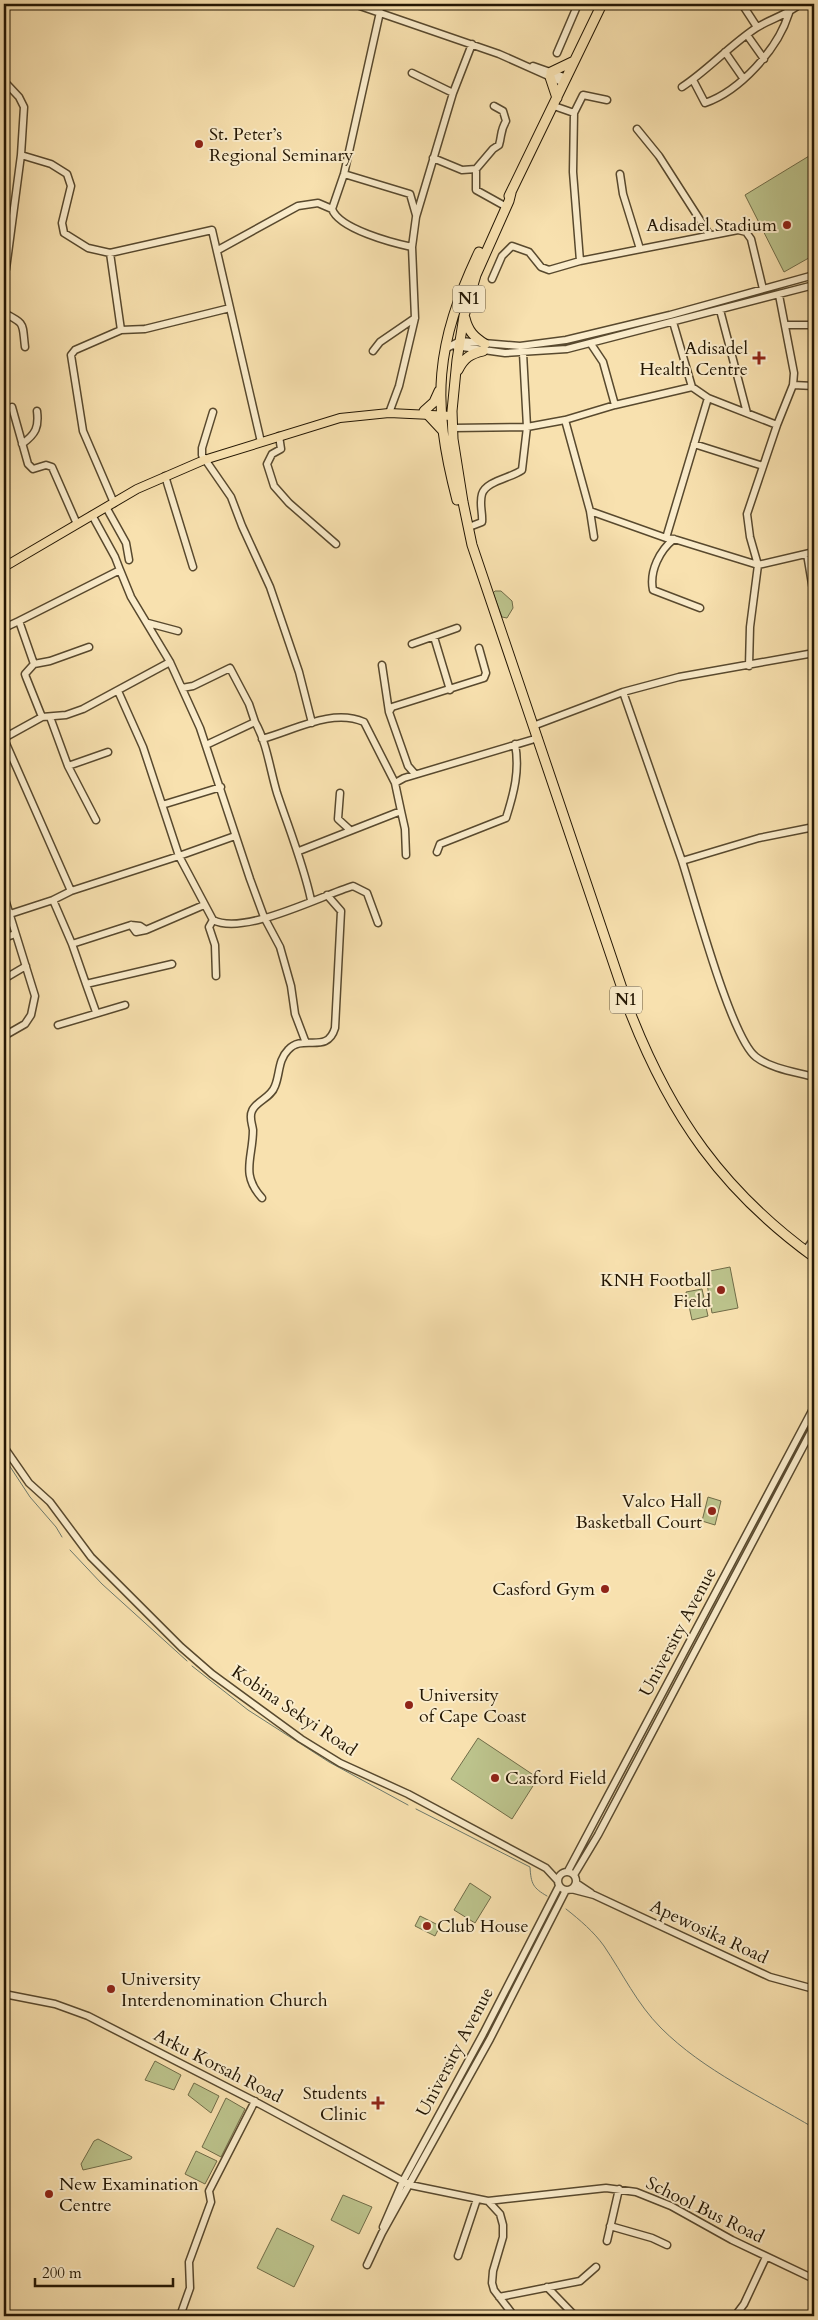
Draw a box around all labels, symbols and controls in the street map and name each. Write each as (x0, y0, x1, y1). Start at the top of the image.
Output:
place label: St. Peter’s Regional Seminary (209, 122, 354, 168)
marker: St. Peter’s Regional Seminary (193, 138, 205, 150)
place label: Adisadel Stadium (646, 213, 778, 238)
marker: Adisadel Stadium (781, 219, 793, 231)
road number: N1 (453, 286, 485, 312)
place label: Adisadel Health Centre (639, 336, 748, 382)
marker: Adisadel Health Centre (752, 351, 766, 365)
road number: N1 (610, 986, 642, 1014)
place label: KNH Football Field (600, 1268, 711, 1314)
marker: KNH Football Field (715, 1284, 727, 1296)
place label: Valco Hall Basketball Court (575, 1489, 702, 1535)
marker: Valco Hall Basketball Court (706, 1505, 718, 1517)
street label: University Avenue (633, 1563, 723, 1701)
place label: Casford Gym (492, 1577, 596, 1602)
marker: Casford Gym (599, 1583, 611, 1595)
street label: Kobina Sekyi Road (226, 1660, 362, 1763)
place label: University of Cape Coast (419, 1683, 526, 1729)
marker: University of Cape Coast (403, 1699, 415, 1711)
place label: Casford Field (505, 1766, 607, 1791)
marker: Casford Field (489, 1772, 501, 1784)
street label: Apewosika Road (646, 1894, 772, 1970)
place label: Club House (437, 1914, 529, 1939)
marker: Club House (421, 1920, 433, 1932)
place label: University Interdenomination Church (121, 1967, 328, 2013)
marker: University Interdenomination Church (105, 1983, 117, 1995)
street label: University Avenue (410, 1983, 500, 2121)
street label: Arku Korsah Road (149, 2023, 287, 2109)
place label: Students Clinic (303, 2081, 367, 2127)
marker: Students Clinic (371, 2096, 385, 2110)
street label: School Bus Road (642, 2171, 769, 2250)
place label: New Examination Centre (59, 2172, 199, 2218)
marker: New Examination Centre (43, 2188, 55, 2200)
scale bar (35, 2255, 172, 2287)
text: 200 m (42, 2263, 82, 2283)

